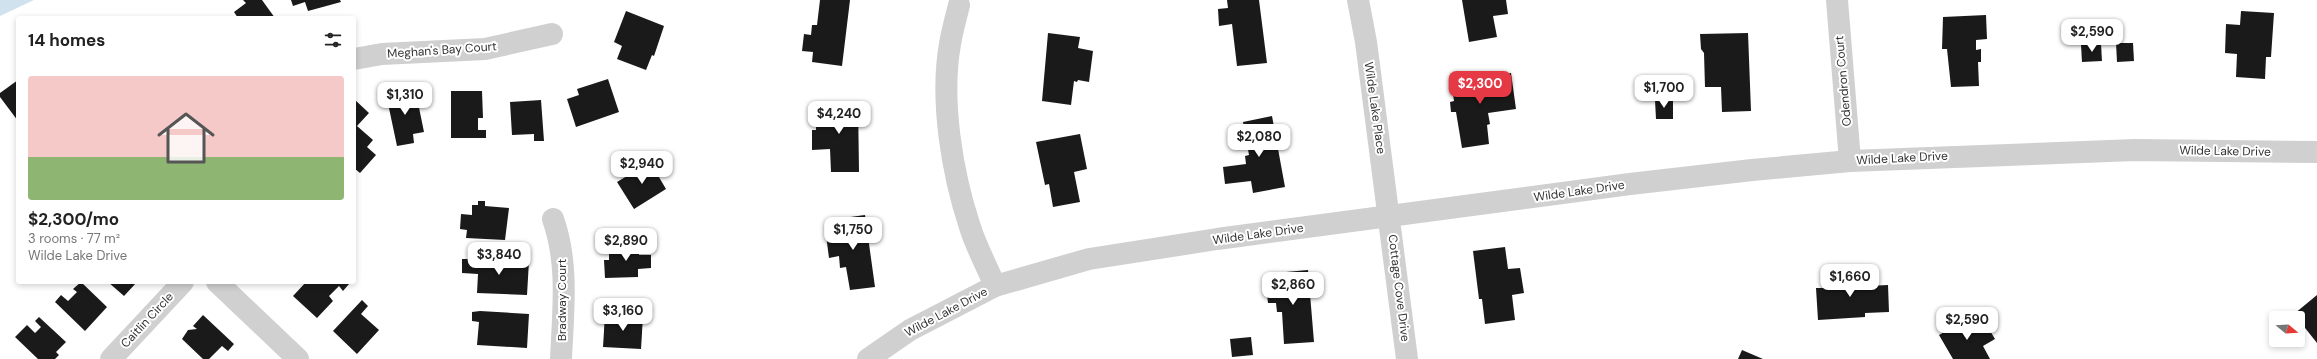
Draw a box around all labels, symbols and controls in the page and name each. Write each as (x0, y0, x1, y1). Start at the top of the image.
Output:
pin: $2,590 (2059, 19, 2125, 53)
text: $2,590 (2070, 23, 2114, 40)
text: 14 homes (28, 29, 105, 51)
icon: filters (322, 29, 344, 51)
street label: Odendron Court (1831, 35, 1855, 127)
street label: Meghan's Bay Court (387, 38, 498, 62)
street label: Wilde Lake Place (1361, 61, 1389, 155)
pin: $2,300 (1447, 71, 1513, 105)
text: $2,300 (1458, 75, 1502, 92)
pin: $1,700 (1631, 75, 1697, 109)
text: $1,700 (1644, 79, 1685, 96)
pin: $1,310 (372, 82, 438, 116)
text: $1,310 (386, 86, 424, 103)
pin: $4,240 (806, 101, 872, 135)
icon: home (150, 102, 222, 174)
text: $4,240 (817, 105, 861, 122)
pin: $2,080 (1226, 124, 1292, 158)
text: $2,080 (1236, 128, 1282, 145)
street label: Wilde Lake Drive (2179, 142, 2271, 160)
street label: Wilde Lake Drive (1856, 148, 1948, 168)
pin: $2,940 (609, 151, 675, 185)
text: $2,940 (620, 155, 664, 172)
street label: Wilde Lake Drive (1533, 177, 1626, 205)
text: $2,300/mo (28, 208, 119, 230)
pin: $1,750 (820, 217, 886, 251)
street label: Wilde Lake Drive (1212, 220, 1305, 248)
text: $1,750 (833, 221, 873, 238)
pin: $2,890 (593, 228, 659, 262)
text: 3 rooms · 77 m² (28, 230, 120, 247)
text: $2,890 (604, 232, 648, 249)
street label: Cottage Cove Drive (1384, 234, 1414, 343)
pin: $3,840 (466, 242, 532, 276)
text: $3,840 (477, 246, 521, 263)
text: Wilde Lake Drive (28, 247, 127, 264)
street label: Bradway Court (554, 258, 570, 341)
pin: $1,660 (1817, 264, 1883, 298)
text: $1,660 (1829, 268, 1871, 285)
pin: $2,860 (1260, 272, 1326, 306)
text: $2,860 (1271, 276, 1315, 293)
street label: Wilde Lake Drive (902, 283, 990, 341)
street label: Caitlin Circle (117, 289, 177, 351)
pin: $3,160 (590, 298, 656, 332)
text: $3,160 (602, 302, 644, 319)
pin: $2,590 (1934, 307, 2000, 341)
text: $2,590 (1945, 311, 1989, 328)
north arrow (2269, 311, 2305, 347)
map controls (2269, 311, 2305, 347)

